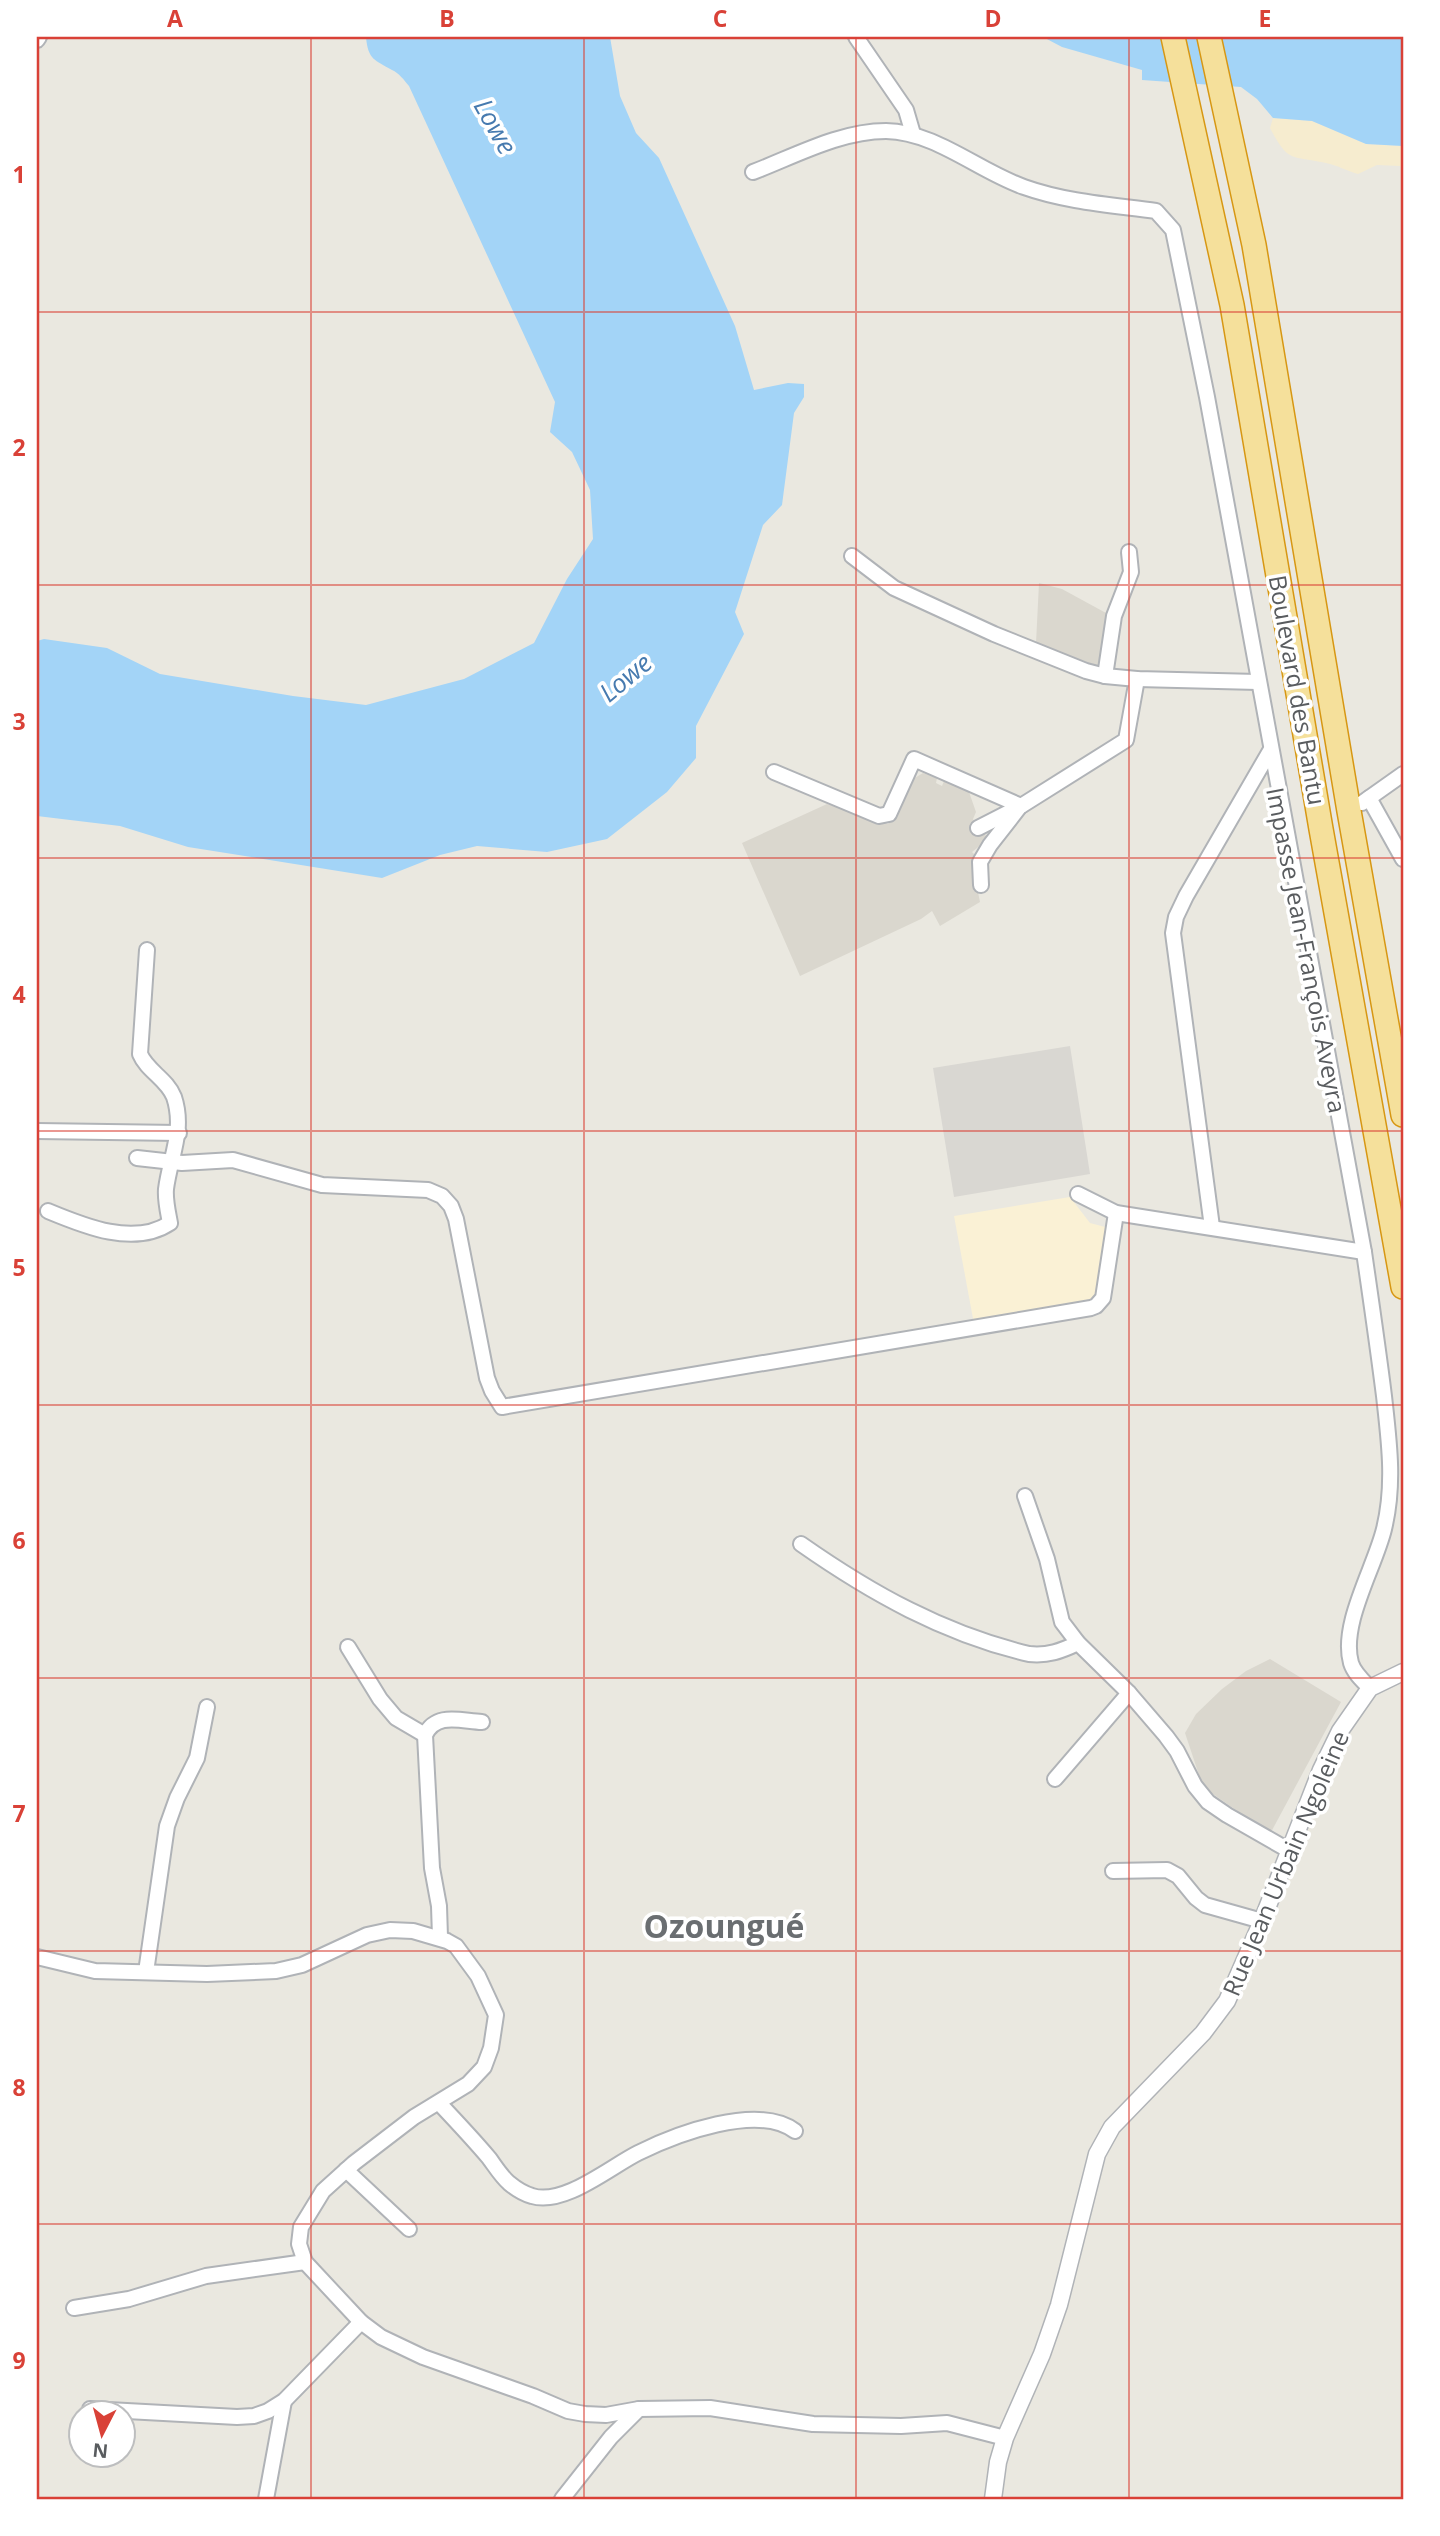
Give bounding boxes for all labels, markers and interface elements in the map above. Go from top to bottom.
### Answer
text: A [167,2,183,34]
text: B [439,2,455,34]
text: C [713,2,727,34]
text: D [984,2,1002,34]
text: E [1259,2,1271,34]
water label: Lowe [466,92,526,160]
text: 1 [12,158,26,190]
text: 2 [12,431,26,463]
street label: Boulevard des Bantu [1262,572,1334,808]
water label: Lowe [591,644,659,710]
text: 3 [12,705,26,737]
street label: Impasse Jean-François Aveyra [1259,784,1355,1116]
text: 4 [12,978,26,1010]
text: 5 [12,1251,26,1283]
text: 6 [12,1524,26,1556]
street label: Rue Jean Urbain Ngoleine [1214,1725,1356,2001]
text: 7 [12,1797,26,1829]
district label: Ozoungué [644,1904,804,1947]
text: 8 [12,2071,26,2103]
text: 9 [12,2344,26,2376]
north arrow [66,2400,136,2470]
text: N [91,2437,109,2465]

